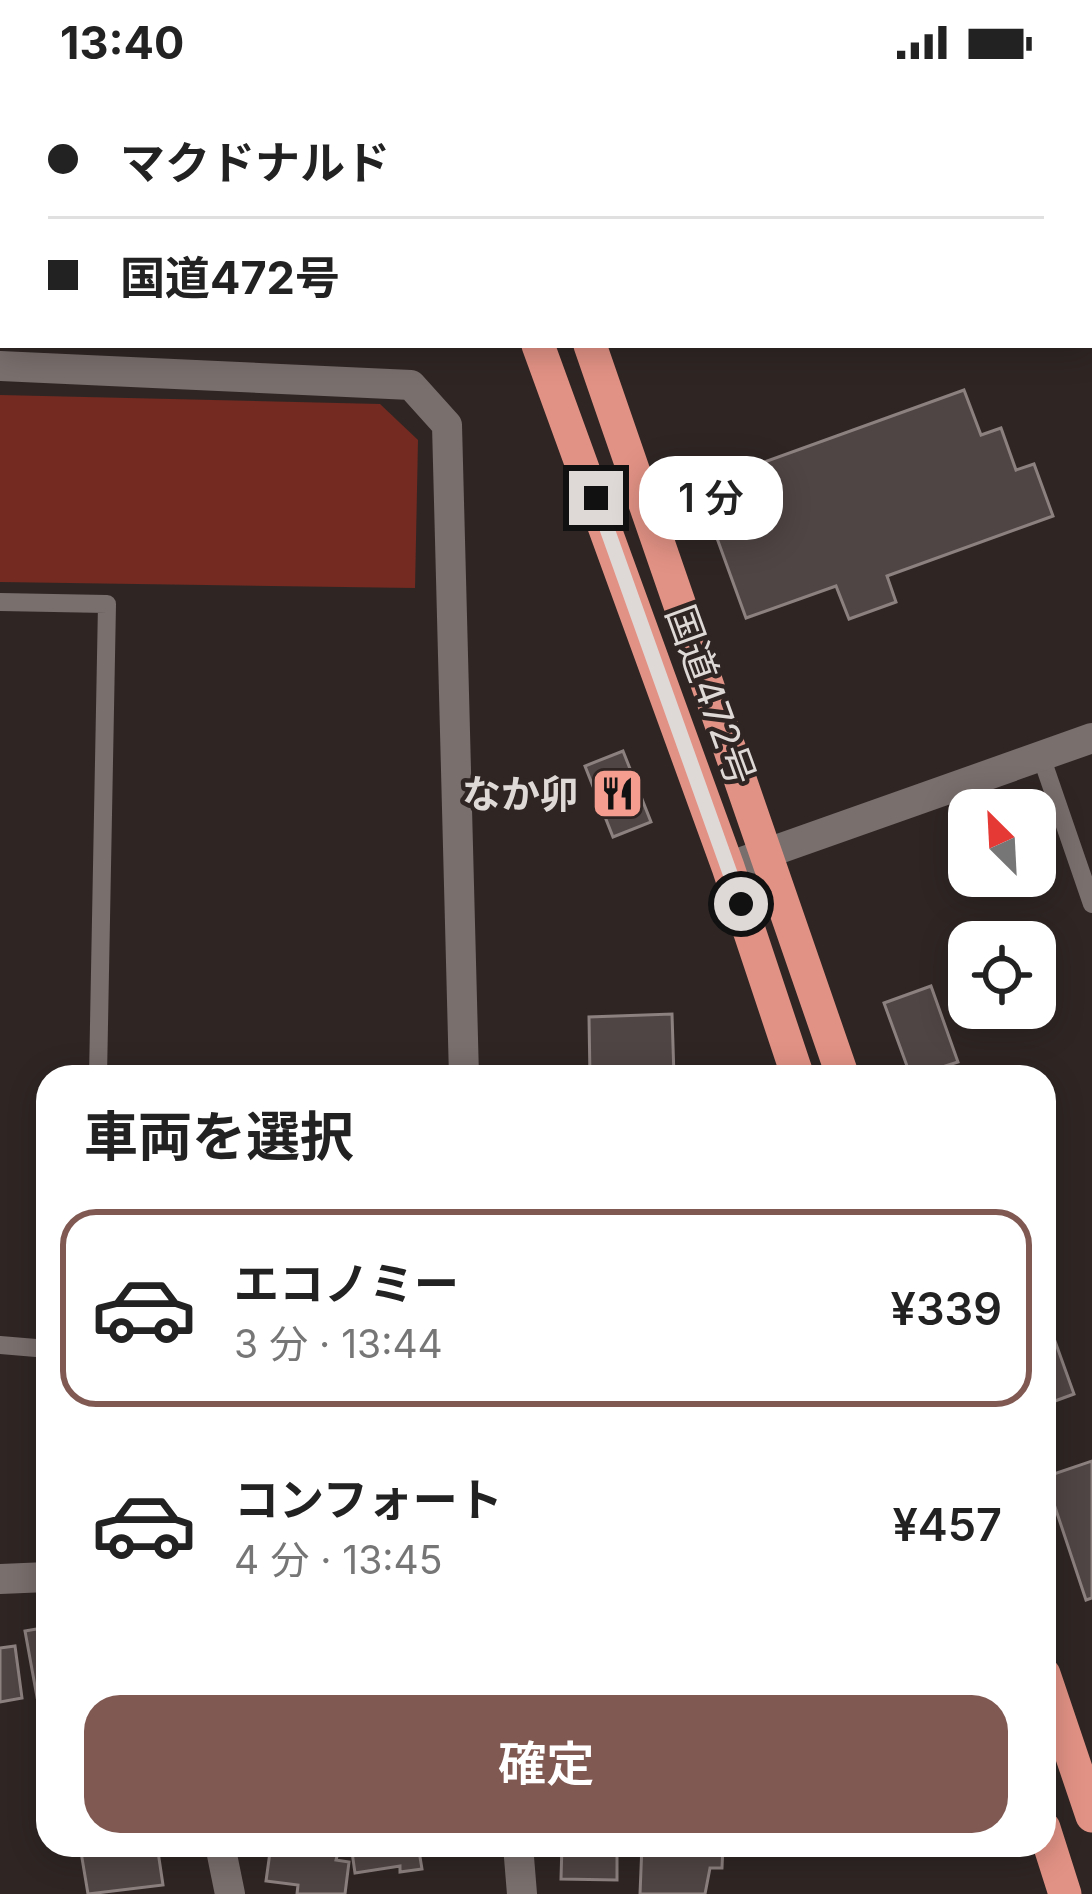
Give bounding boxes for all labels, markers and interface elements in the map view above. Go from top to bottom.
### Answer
text: 13:40 [60,15,184,70]
text: マクドナルド [120,135,390,190]
text: 国道472号 [120,250,340,305]
callout: 1 分 [638,456,782,540]
route end [569,471,623,525]
text: 1 分 [678,474,744,521]
street label: 国道472号 [657,598,766,791]
restaurant icon: なか卯 [590,766,646,822]
place label: なか卯 [462,770,579,817]
north arrow [948,789,1056,897]
map controls [948,789,1056,1029]
route start [714,877,768,931]
button: locate [948,921,1056,1029]
text: 車両を選択 [84,1104,354,1169]
icon: car [90,1254,198,1362]
text: エコノミー [234,1256,459,1311]
text: ¥339 [891,1281,1002,1336]
text: 3 分 · 13:44 [234,1320,443,1367]
icon: car [90,1470,198,1578]
text: コンフォート [234,1472,503,1527]
text: ¥457 [892,1497,1002,1552]
text: 4 分 · 13:45 [234,1536,442,1583]
button: 確定 [84,1695,1008,1833]

